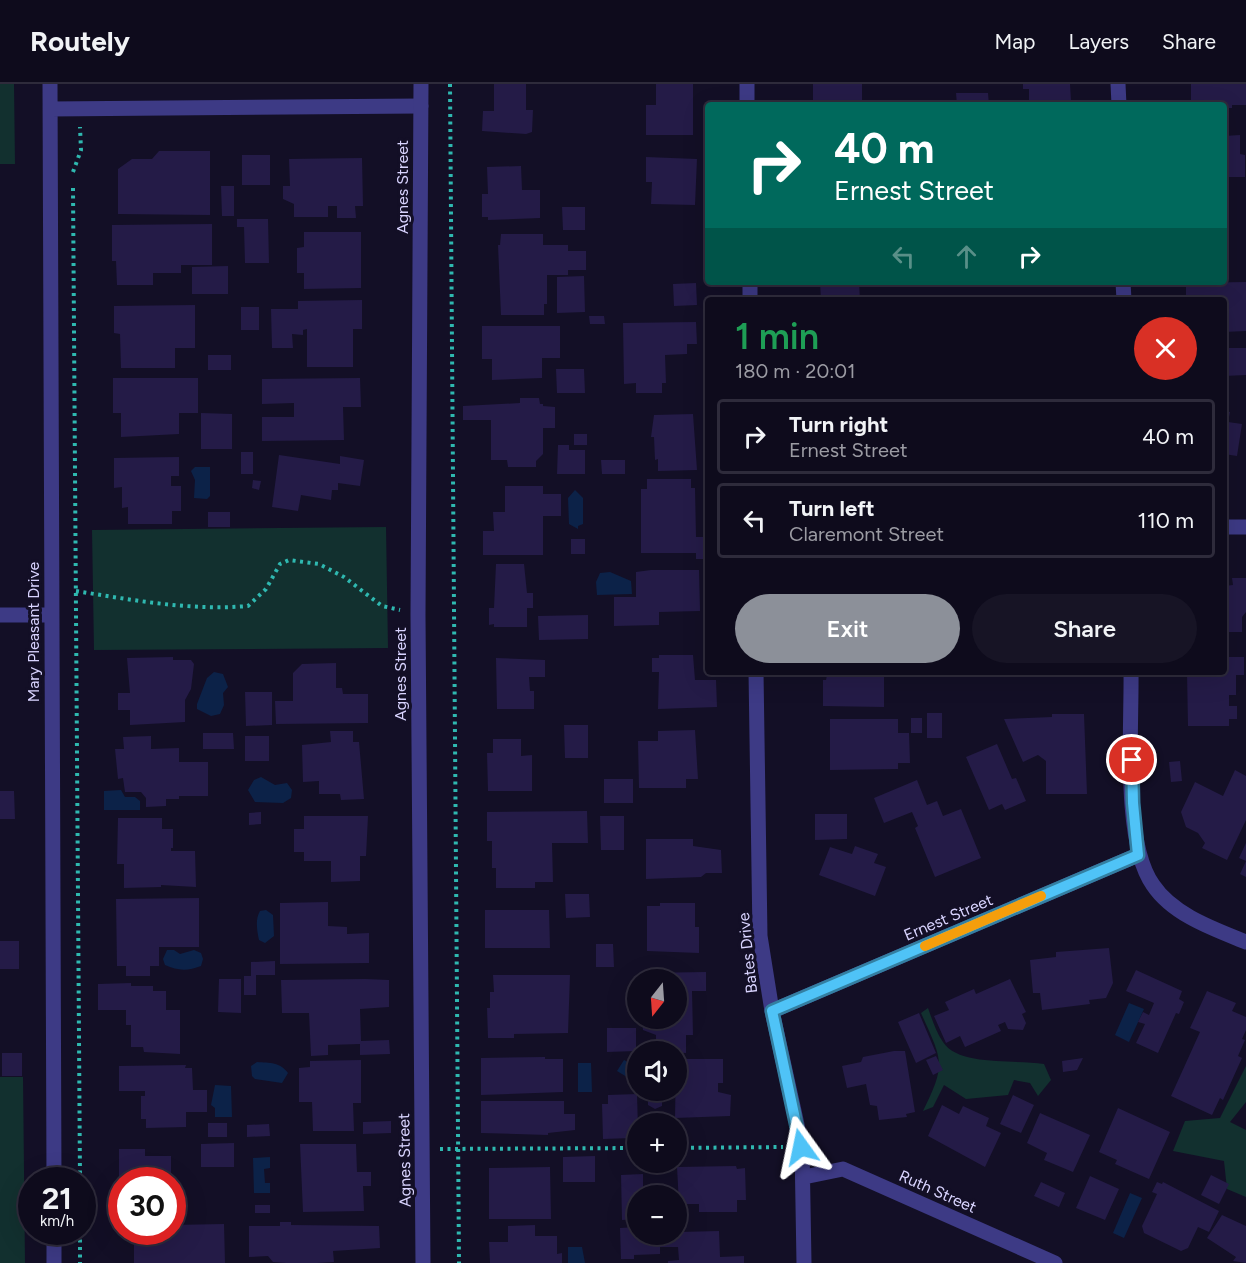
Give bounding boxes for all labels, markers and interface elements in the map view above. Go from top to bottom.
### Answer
text: Routely [30,24,130,58]
text: Map [995,29,1035,54]
text: Layers [1068,29,1129,54]
text: Share [1162,29,1216,54]
text: 40 m [834,123,934,174]
icon: right [735,126,813,204]
street label: Agnes Street [393,140,412,234]
text: Ernest Street [834,174,994,207]
icon: left [887,240,920,273]
icon: ahead [950,240,983,273]
icon: right [1013,240,1046,273]
text: 1 min [735,315,819,358]
button: close [1134,317,1197,380]
text: 180 m · 20:01 [735,359,855,383]
text: Turn right [789,411,888,438]
icon: right [738,420,771,453]
text: 40 m [1142,423,1194,450]
text: Ernest Street [789,438,908,462]
text: Turn left [789,495,875,522]
icon: left [738,504,771,537]
text: 110 m [1138,507,1194,534]
text: Claremont Street [789,522,944,546]
street label: Mary Pleasant Drive [24,561,43,702]
button: Exit [735,594,960,663]
button: Share [972,594,1197,663]
street label: Agnes Street [391,627,410,721]
pin [1106,734,1157,785]
icon: arrive [1115,743,1148,776]
street label: Ernest Street [901,890,996,945]
street label: Bates Drive [734,911,761,994]
north arrow [627,969,687,1029]
map controls [627,969,687,1245]
button: sound [627,1041,687,1101]
street label: Agnes Street [394,1113,415,1207]
button: + [627,1113,687,1173]
position arrow [769,1115,833,1179]
street label: Ruth Street [896,1166,979,1217]
speed limit sign: 30 [108,1167,186,1245]
text: 21 [42,1180,72,1217]
button: − [627,1185,687,1245]
text: km/h [40,1212,74,1230]

